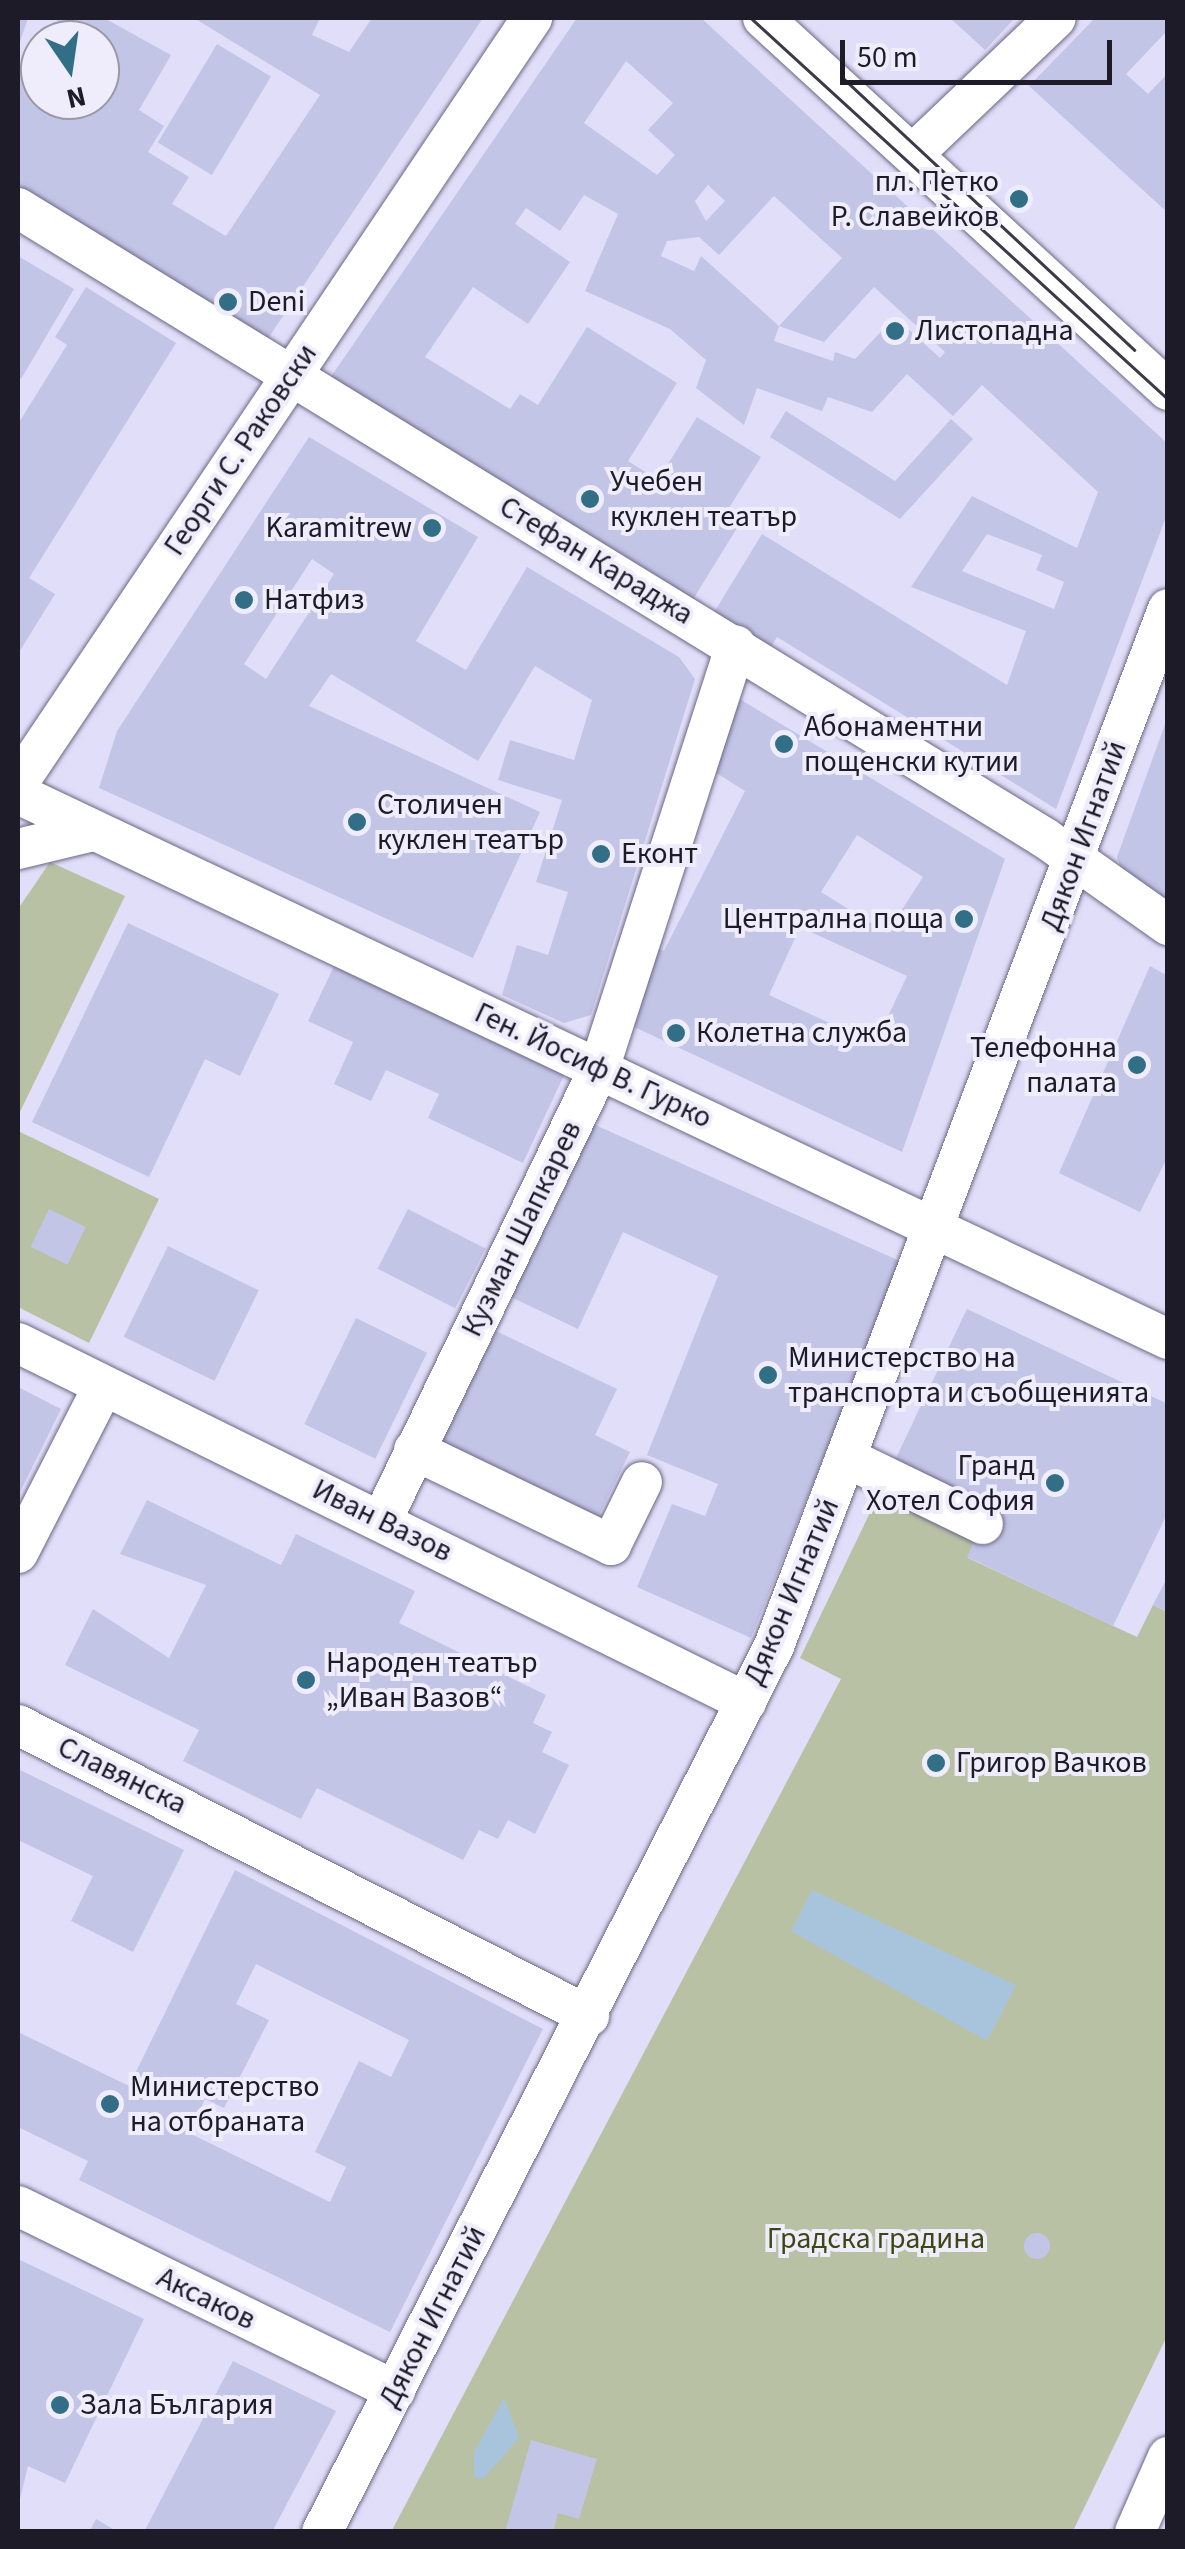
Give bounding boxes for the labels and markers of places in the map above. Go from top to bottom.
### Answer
place label: пл. Петко Р. Славейков [831,164,999,234]
marker: пл. Петко Р. Славейков [1008,188,1030,210]
place label: Deni [248,284,305,320]
marker: Deni [217,291,239,313]
place label: Листопадна [915,313,1074,349]
marker: Листопадна [884,320,906,342]
place label: Учебен куклен театър [610,464,797,534]
marker: Учебен куклен театър [579,488,601,510]
place label: Karamitrew [266,510,412,546]
marker: Karamitrew [421,517,443,539]
place label: Натфиз [264,582,364,618]
marker: Натфиз [233,589,255,611]
place label: Абонаментни пощенски кутии [804,709,1019,780]
marker: Абонаментни пощенски кутии [773,733,795,755]
place label: Столичен куклен театър [377,787,564,858]
marker: Столичен куклен театър [346,811,368,833]
place label: Еконт [621,836,698,872]
marker: Еконт [590,843,612,865]
place label: Централна поща [723,901,944,937]
marker: Централна поща [953,908,975,930]
place label: Колетна служба [696,1015,907,1051]
marker: Колетна служба [665,1022,687,1044]
place label: Телефонна палата [970,1030,1117,1100]
marker: Телефонна палата [1126,1054,1148,1076]
place label: Министерство на транспорта и съобщенията [788,1340,1149,1410]
marker: Министерство на транспорта и съобщенията [757,1364,779,1386]
place label: Гранд Хотел София [866,1448,1035,1518]
marker: Гранд Хотел София [1044,1472,1066,1494]
place label: Народен театър „Иван Вазов“ [326,1645,538,1716]
marker: Народен театър „Иван Вазов“ [295,1669,317,1691]
place label: Григор Вачков [956,1745,1147,1781]
marker: Григор Вачков [925,1752,947,1774]
place label: Министерство на отбраната [130,2069,320,2140]
marker: Министерство на отбраната [99,2093,121,2115]
place label: Зала България [80,2387,274,2423]
marker: Зала България [49,2394,71,2416]

